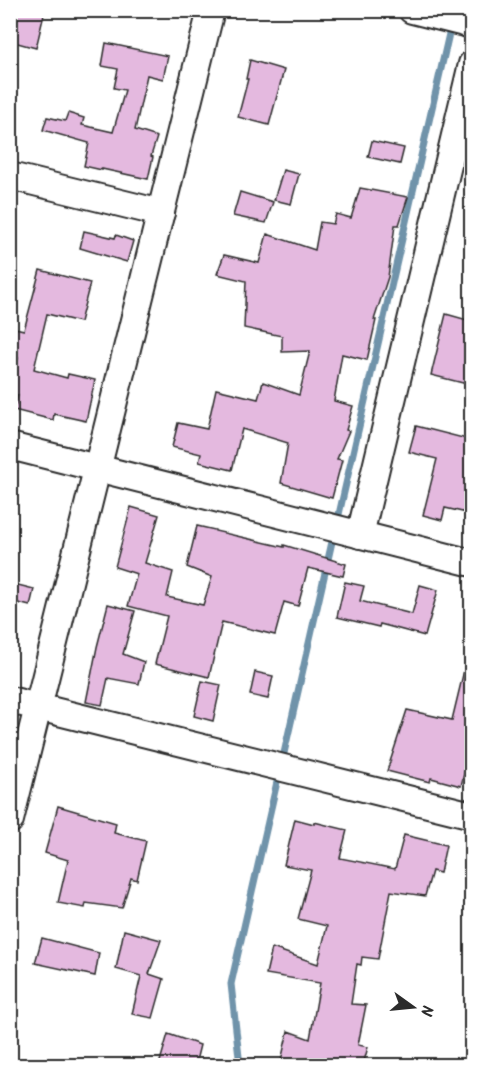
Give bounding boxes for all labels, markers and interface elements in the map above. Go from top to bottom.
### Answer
north arrow [383,977,443,1037]
text: N [413,1002,439,1019]

